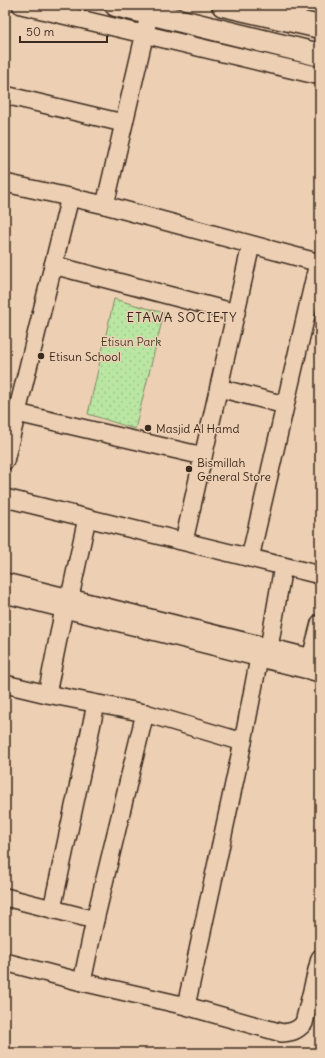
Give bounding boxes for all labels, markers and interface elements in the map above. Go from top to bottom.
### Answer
scale bar [20,18,107,44]
text: 50 m [26,24,55,39]
district label: ETAWA SOCIETY [127,309,238,326]
park label: Etisun Park [101,334,161,349]
place label: Etisun School [49,349,121,364]
marker: Etisun School [36,351,46,361]
place label: Masjid Al Hamd [156,421,240,436]
marker: Masjid Al Hamd [143,423,153,433]
place label: Bismillah General Store [197,455,271,484]
marker: Bismillah General Store [184,464,194,474]

